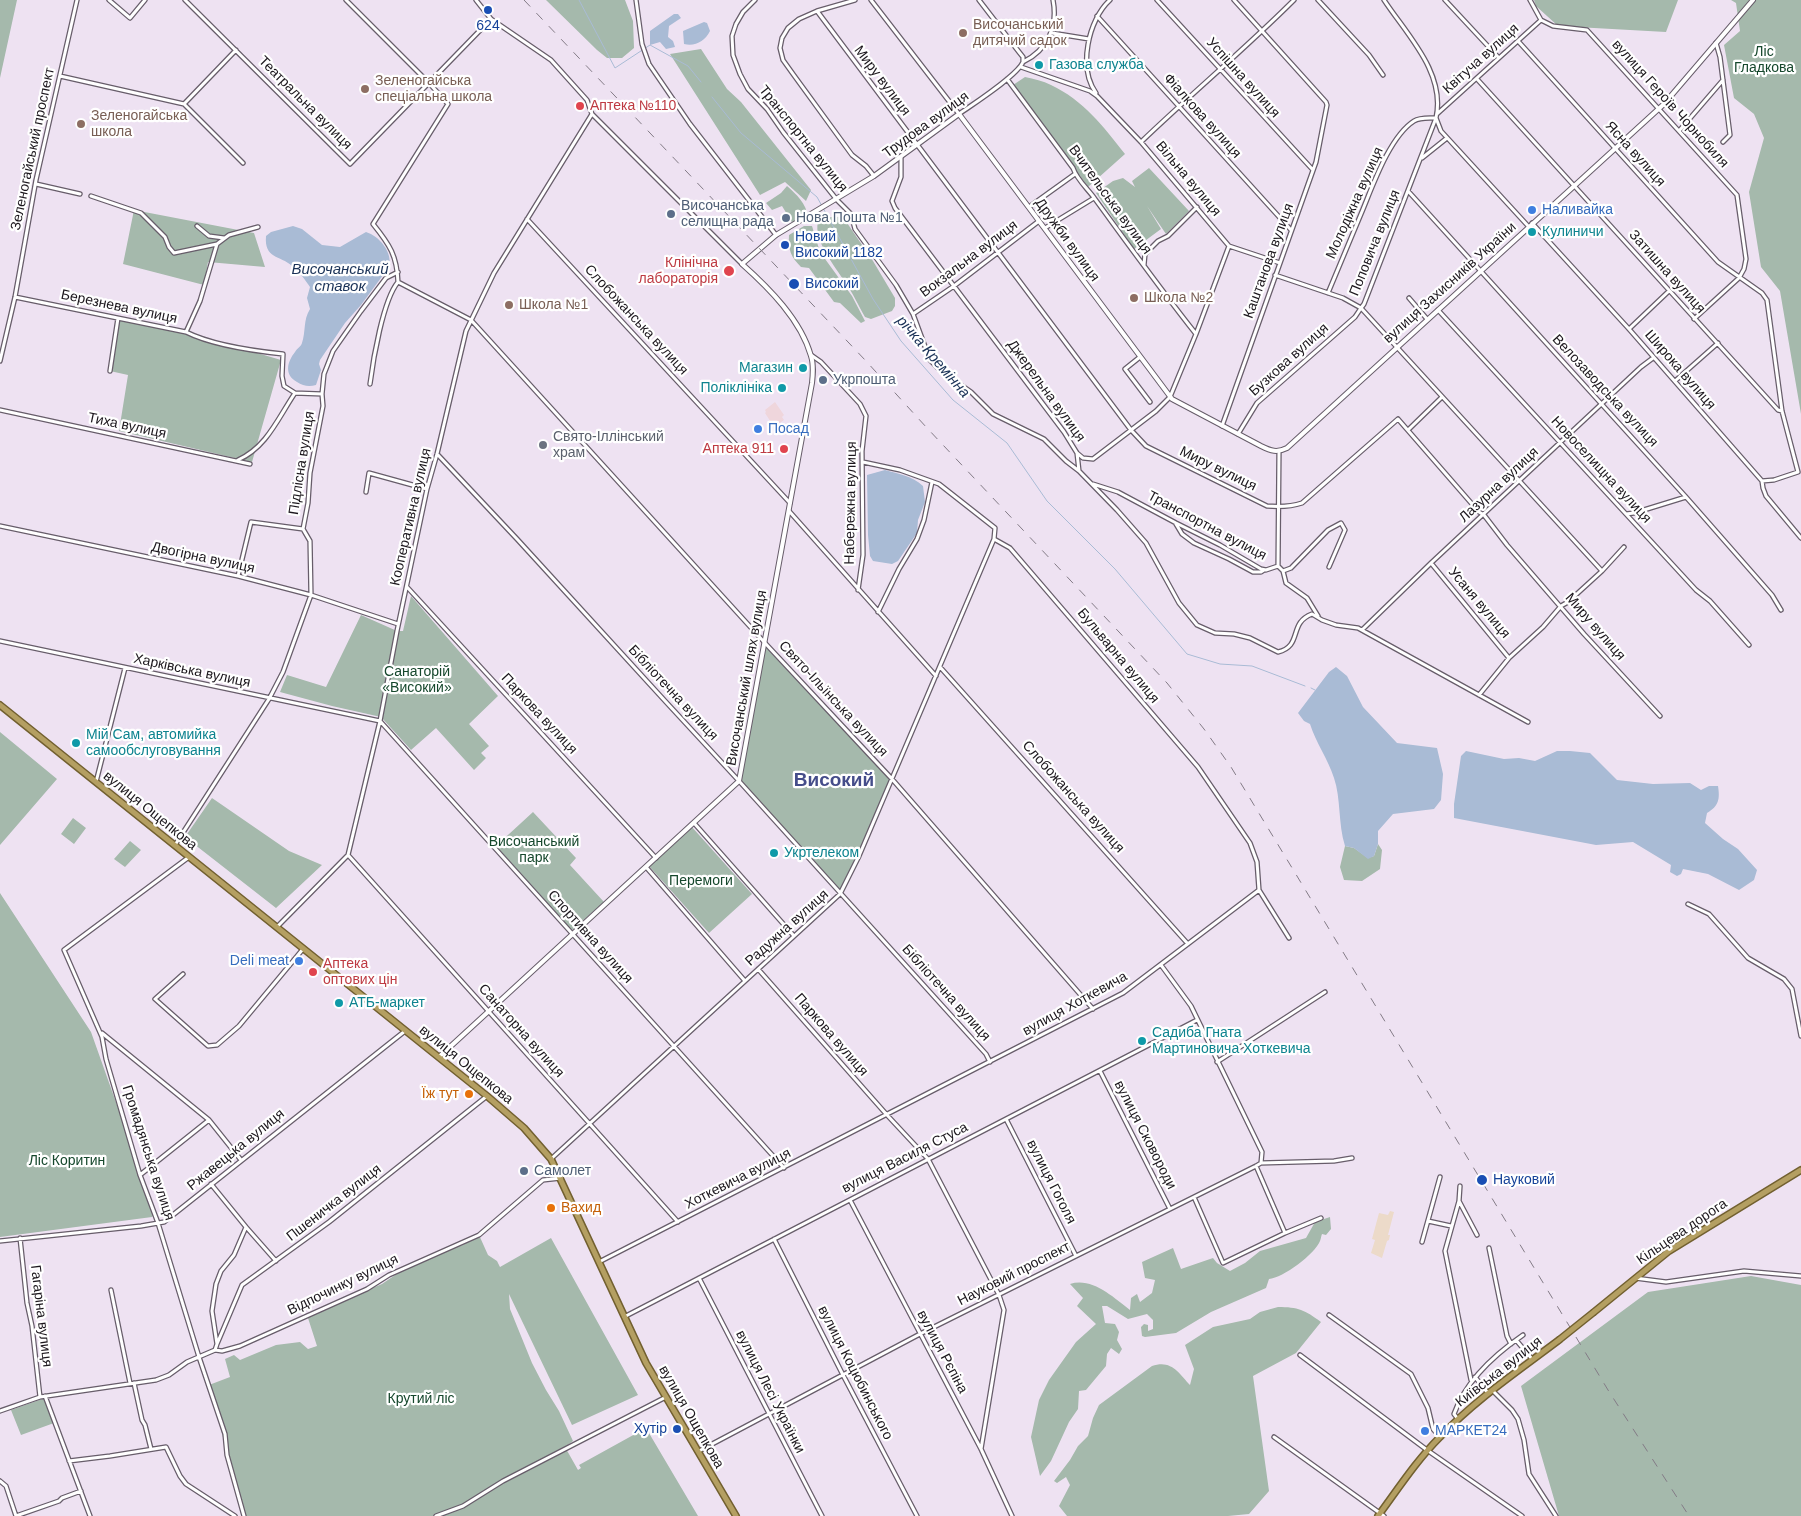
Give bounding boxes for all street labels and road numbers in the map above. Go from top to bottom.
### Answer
street label: Квітуча вулиця [1439,20,1523,98]
street label: Успішна вулиця [1203,35,1283,121]
street label: вулиця Героїв Чорнобиля [1608,37,1732,171]
street label: Миру вулиця [850,43,914,119]
street label: Театральна вулиця [255,53,355,153]
street label: Зеленогайський проспект [8,66,58,232]
street label: Фіалкова вулиця [1160,70,1244,162]
street label: Транспортна вулиця [755,82,851,196]
street label: Трудова вулиця [880,88,972,162]
street label: Ясна вулиця [1601,118,1669,190]
street label: Вільна вулиця [1152,138,1224,220]
street label: Вчительська вулиця [1065,142,1155,258]
street label: Молодіжна вулиця [1323,145,1387,261]
street label: Поповича вулиця [1346,188,1404,298]
street label: Дружби вулиця [1031,195,1103,285]
street label: Каштанова вулиця [1240,201,1298,321]
street label: Вокзальна вулиця [917,217,1021,301]
street label: вулиця Захисників України [1380,219,1520,347]
street label: Затишна вулиця [1625,227,1709,317]
street label: Слобожанська вулиця [581,261,691,379]
street label: Березнева вулиця [59,286,179,328]
street label: Бузкова вулиця [1246,320,1332,400]
street label: Широка вулиця [1641,327,1719,413]
street label: Велозаводська вулиця [1549,331,1661,451]
street label: Джерельна вулиця [1003,337,1089,445]
street label: Тиха вулиця [86,409,168,443]
street label: Підлісна вулиця [286,410,318,516]
street label: Новоселищна вулиця [1547,413,1655,527]
street label: Набережна вулиця [842,441,860,565]
street label: Миру вулиця [1177,443,1259,495]
street label: Лазурна вулиця [1456,444,1542,526]
street label: Кооперативна вулиця [387,446,435,588]
street label: Транспортна вулиця [1145,488,1269,564]
street label: Двогірна вулиця [150,539,256,577]
street label: Усаня вулиця [1444,564,1514,642]
street label: Височанський шлях вулиця [723,589,771,767]
street label: Миру вулиця [1561,590,1629,664]
street label: Бульварна вулиця [1073,605,1163,707]
street label: Свято-Ільїнська вулиця [775,638,891,760]
street label: Бібліотечна вулиця [625,642,721,744]
street label: Харківська вулиця [132,650,252,692]
street label: Паркова вулиця [497,670,581,758]
street label: Слобожанська вулиця [1018,738,1128,856]
street label: вулиця Ощепкова [100,768,200,854]
street label: Радужна вулиця [742,886,832,970]
street label: Спортивна вулиця [544,887,636,987]
street label: Бібліотечна вулиця [898,941,994,1045]
street label: вулиця Хоткевича [1020,968,1130,1040]
street label: Санаторна вулиця [475,981,567,1081]
street label: Паркова вулиця [791,990,871,1080]
street label: вулиця Ощепкова [416,1022,516,1108]
street label: вулиця Сковороди [1110,1078,1180,1192]
street label: Громадянська вулиця [118,1083,178,1223]
street label: Ржавецька вулиця [184,1106,288,1194]
street label: вулиця Василя Стуса [839,1119,971,1197]
street label: вулиця Гоголя [1023,1137,1079,1227]
street label: Хоткевича вулиця [682,1145,794,1213]
street label: Пшеничка вулиця [283,1161,385,1245]
street label: Кільцева дорога [1634,1196,1730,1268]
street label: Науковий проспект [955,1238,1073,1310]
street label: Відпочинку вулиця [285,1251,401,1319]
street label: Гагаріна вулиця [26,1264,56,1368]
street label: вулиця Коцюбинського [814,1303,896,1443]
street label: вулиця Рєпіна [913,1307,971,1397]
street label: вулиця Лесі Українки [732,1328,808,1456]
street label: Київська вулиця [1452,1333,1546,1411]
street label: вулиця Ощепкова [655,1363,727,1471]

